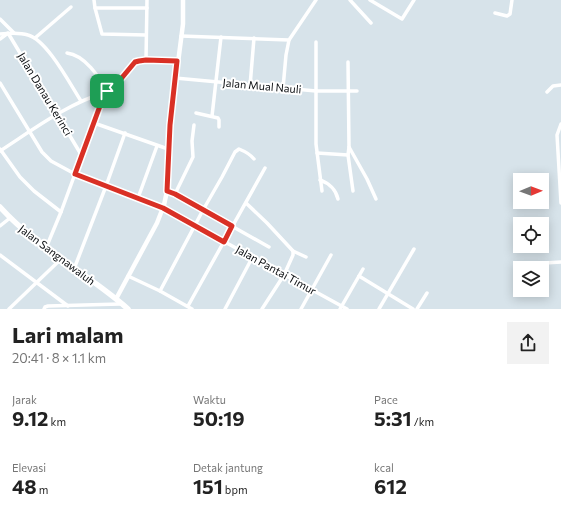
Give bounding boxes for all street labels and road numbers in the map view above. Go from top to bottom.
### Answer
street label: Jalan Danau Kerinci [15,50,75,138]
street label: Jalan Mual Nauli [222,76,302,96]
street label: Jalan Sangnawaluh [16,222,98,288]
street label: Jalan Pantai Timur [233,242,319,298]

